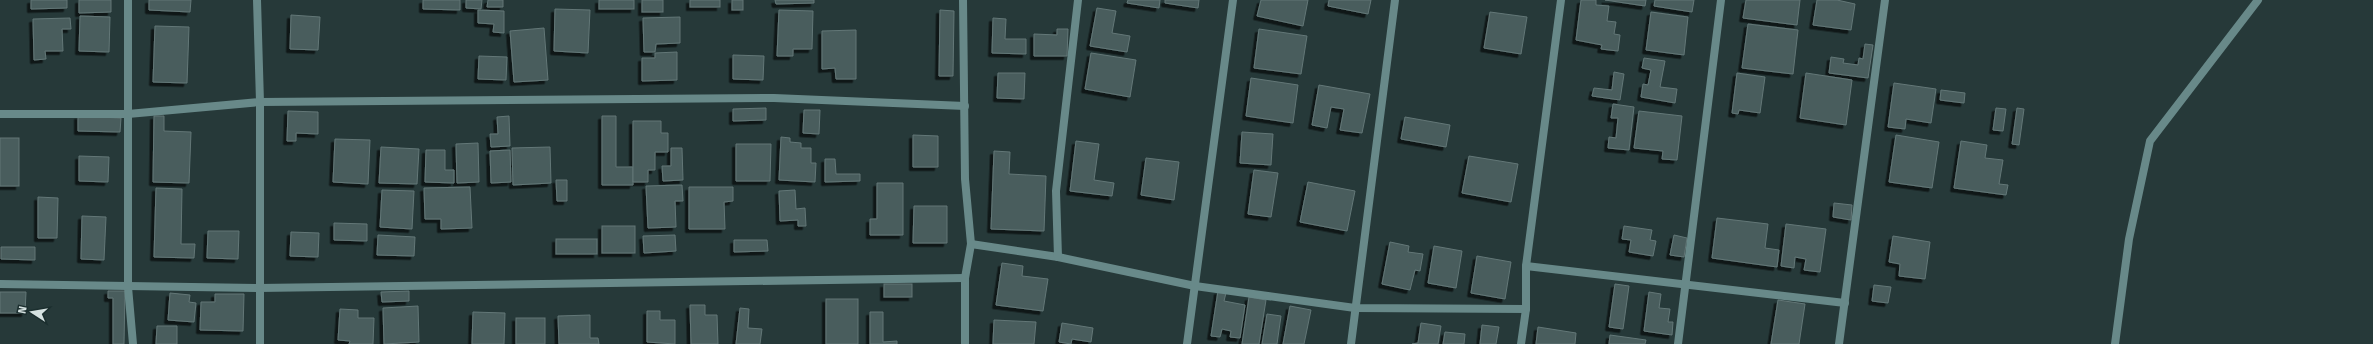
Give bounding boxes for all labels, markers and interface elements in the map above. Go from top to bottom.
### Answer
north arrow [12,292,52,332]
text: N [16,305,30,315]

